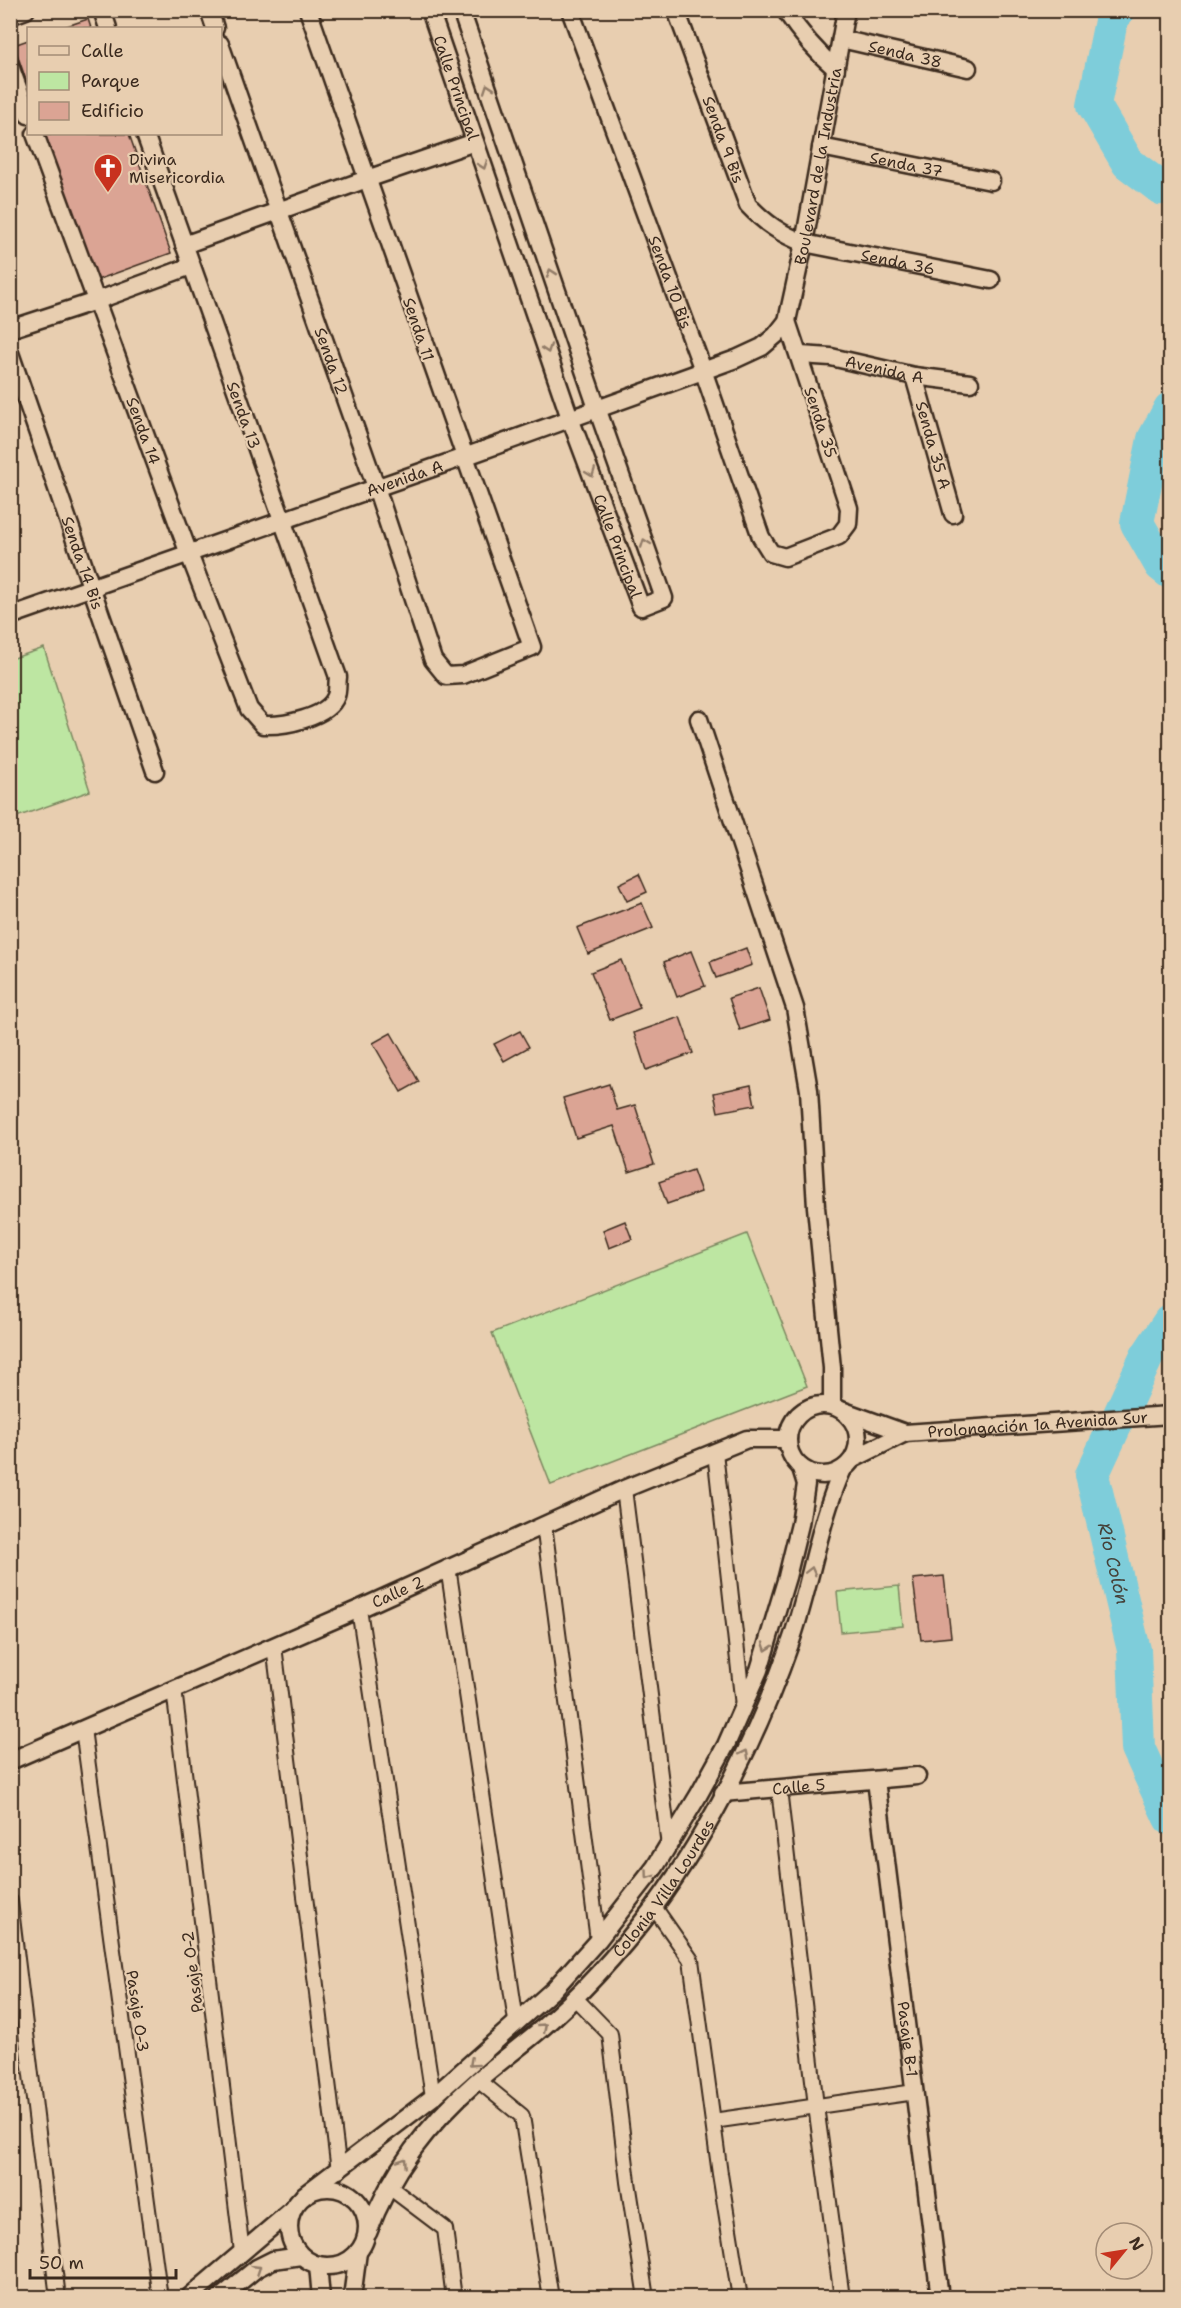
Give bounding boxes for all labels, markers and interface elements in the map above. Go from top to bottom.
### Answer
legend [27,27,222,135]
street label: Calle Principal [428,33,484,143]
street label: Senda 38 [866,36,944,73]
text: Calle [81,39,124,63]
street label: Boulevard de la Industria [790,66,846,267]
text: Parque [81,69,140,93]
one-way arrow [482,83,495,94]
street label: Senda 9 Bis [698,93,749,186]
text: Edificio [81,99,144,123]
street label: Senda 37 [868,147,945,182]
place label: Divina Misericordia [129,149,225,188]
church icon: Divina Misericordia [92,152,124,194]
one-way arrow [476,159,489,170]
street label: Senda 10 Bis [643,233,697,332]
street label: Senda 36 [859,245,937,280]
one-way arrow [545,268,558,279]
street label: Senda 11 [398,295,439,364]
street label: Senda 12 [310,325,353,398]
one-way arrow [539,344,552,354]
street label: Avenida A [843,351,925,388]
street label: Senda 13 [222,379,265,452]
street label: Senda 35 [799,384,842,460]
street label: Senda 14 [121,394,165,467]
street label: Senda 35 A [911,399,956,492]
street label: Avenida A [364,455,446,501]
one-way arrow [584,467,596,478]
street label: Calle Principal [589,491,647,601]
street label: Senda 14 Bis [56,514,108,612]
one-way arrow [639,538,652,549]
street label: Prolongación 1a Avenida Sur [927,1407,1149,1442]
water label: Río Colón [1092,1520,1135,1607]
one-way arrow [804,1566,817,1576]
street label: Calle 2 [369,1571,427,1613]
one-way arrow [761,1641,774,1652]
one-way arrow [737,1749,749,1760]
street label: Calle 5 [771,1774,826,1800]
street label: Colonia Villa Lourdes [608,1816,719,1961]
one-way arrow [645,1869,656,1880]
street label: Pasaje O-2 [177,1930,208,2014]
street label: Pasaje O-3 [121,1969,154,2053]
street label: Pasaje B-1 [892,2000,923,2078]
one-way arrow [536,2023,547,2034]
one-way arrow [469,2056,480,2067]
one-way arrow [396,2158,407,2169]
north arrow [1094,2221,1154,2281]
text: N [1124,2233,1149,2254]
scale bar [30,2242,176,2280]
text: 50 m [39,2251,84,2275]
one-way arrow [251,2264,261,2276]

